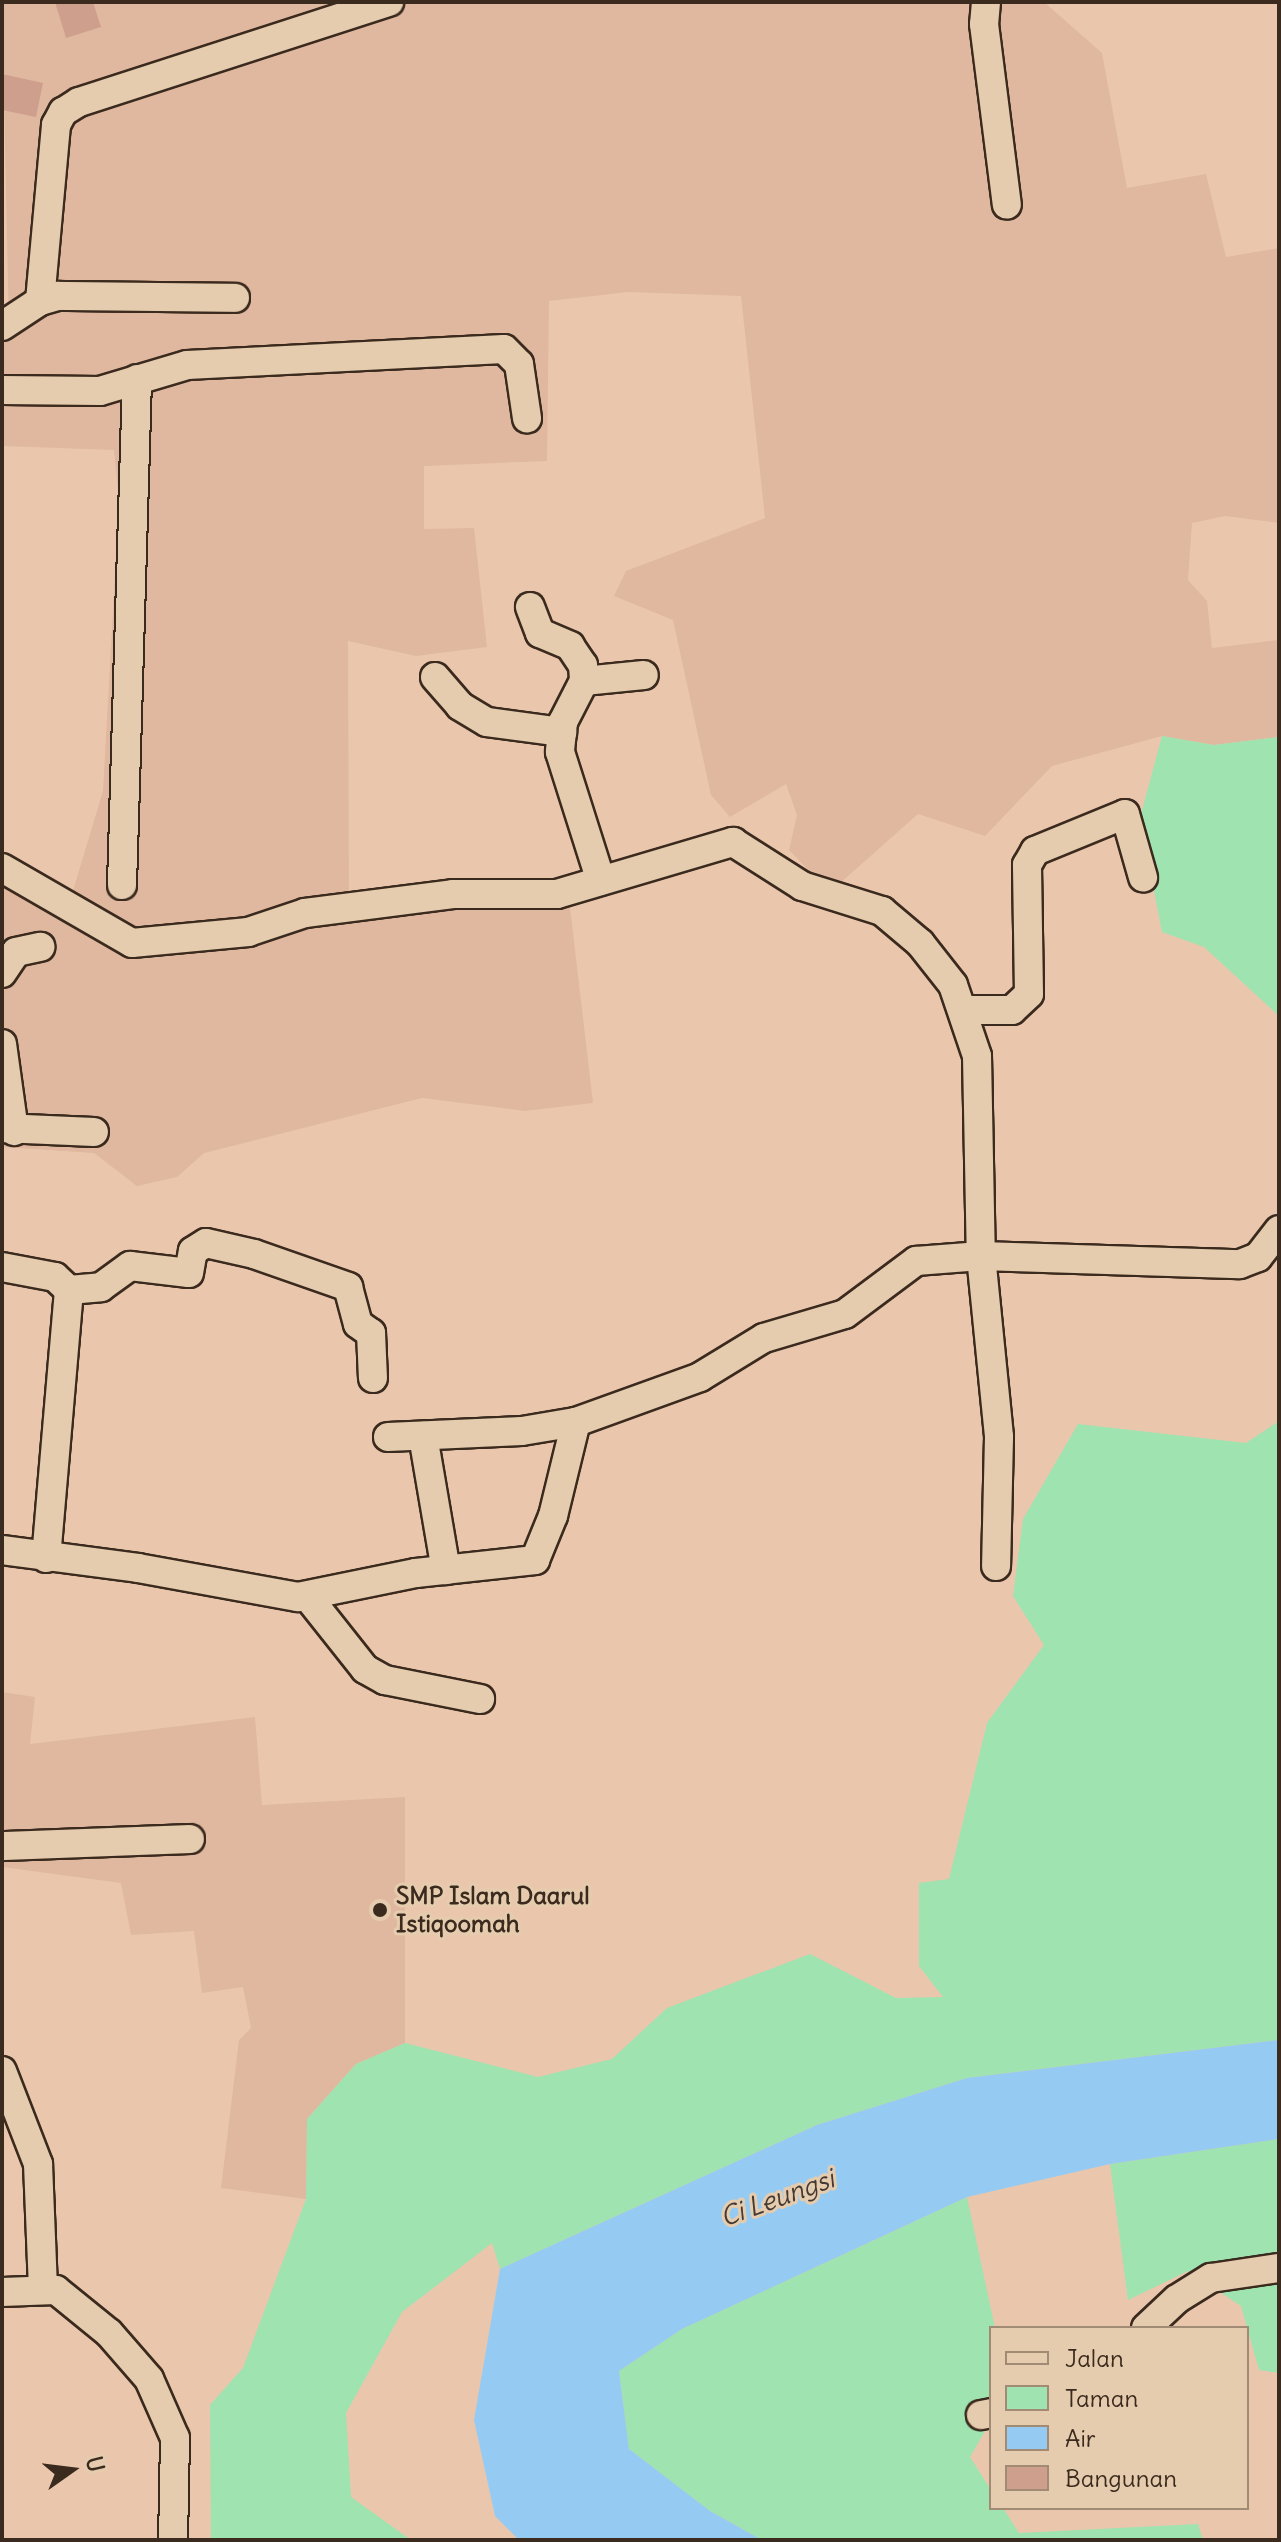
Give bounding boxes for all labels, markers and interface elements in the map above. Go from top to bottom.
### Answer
place label: SMP Islam Daarul Istiqoomah [396,1882,590,1938]
marker: SMP Islam Daarul Istiqoomah [371,1901,389,1919]
water label: Ci Leungsi [716,2163,838,2233]
legend [989,2326,1249,2510]
text: Jalan [1065,2343,1124,2373]
text: Taman [1065,2383,1138,2413]
text: Air [1065,2423,1096,2453]
north arrow [32,2430,112,2510]
text: U [80,2454,111,2475]
text: Bangunan [1065,2463,1177,2493]

